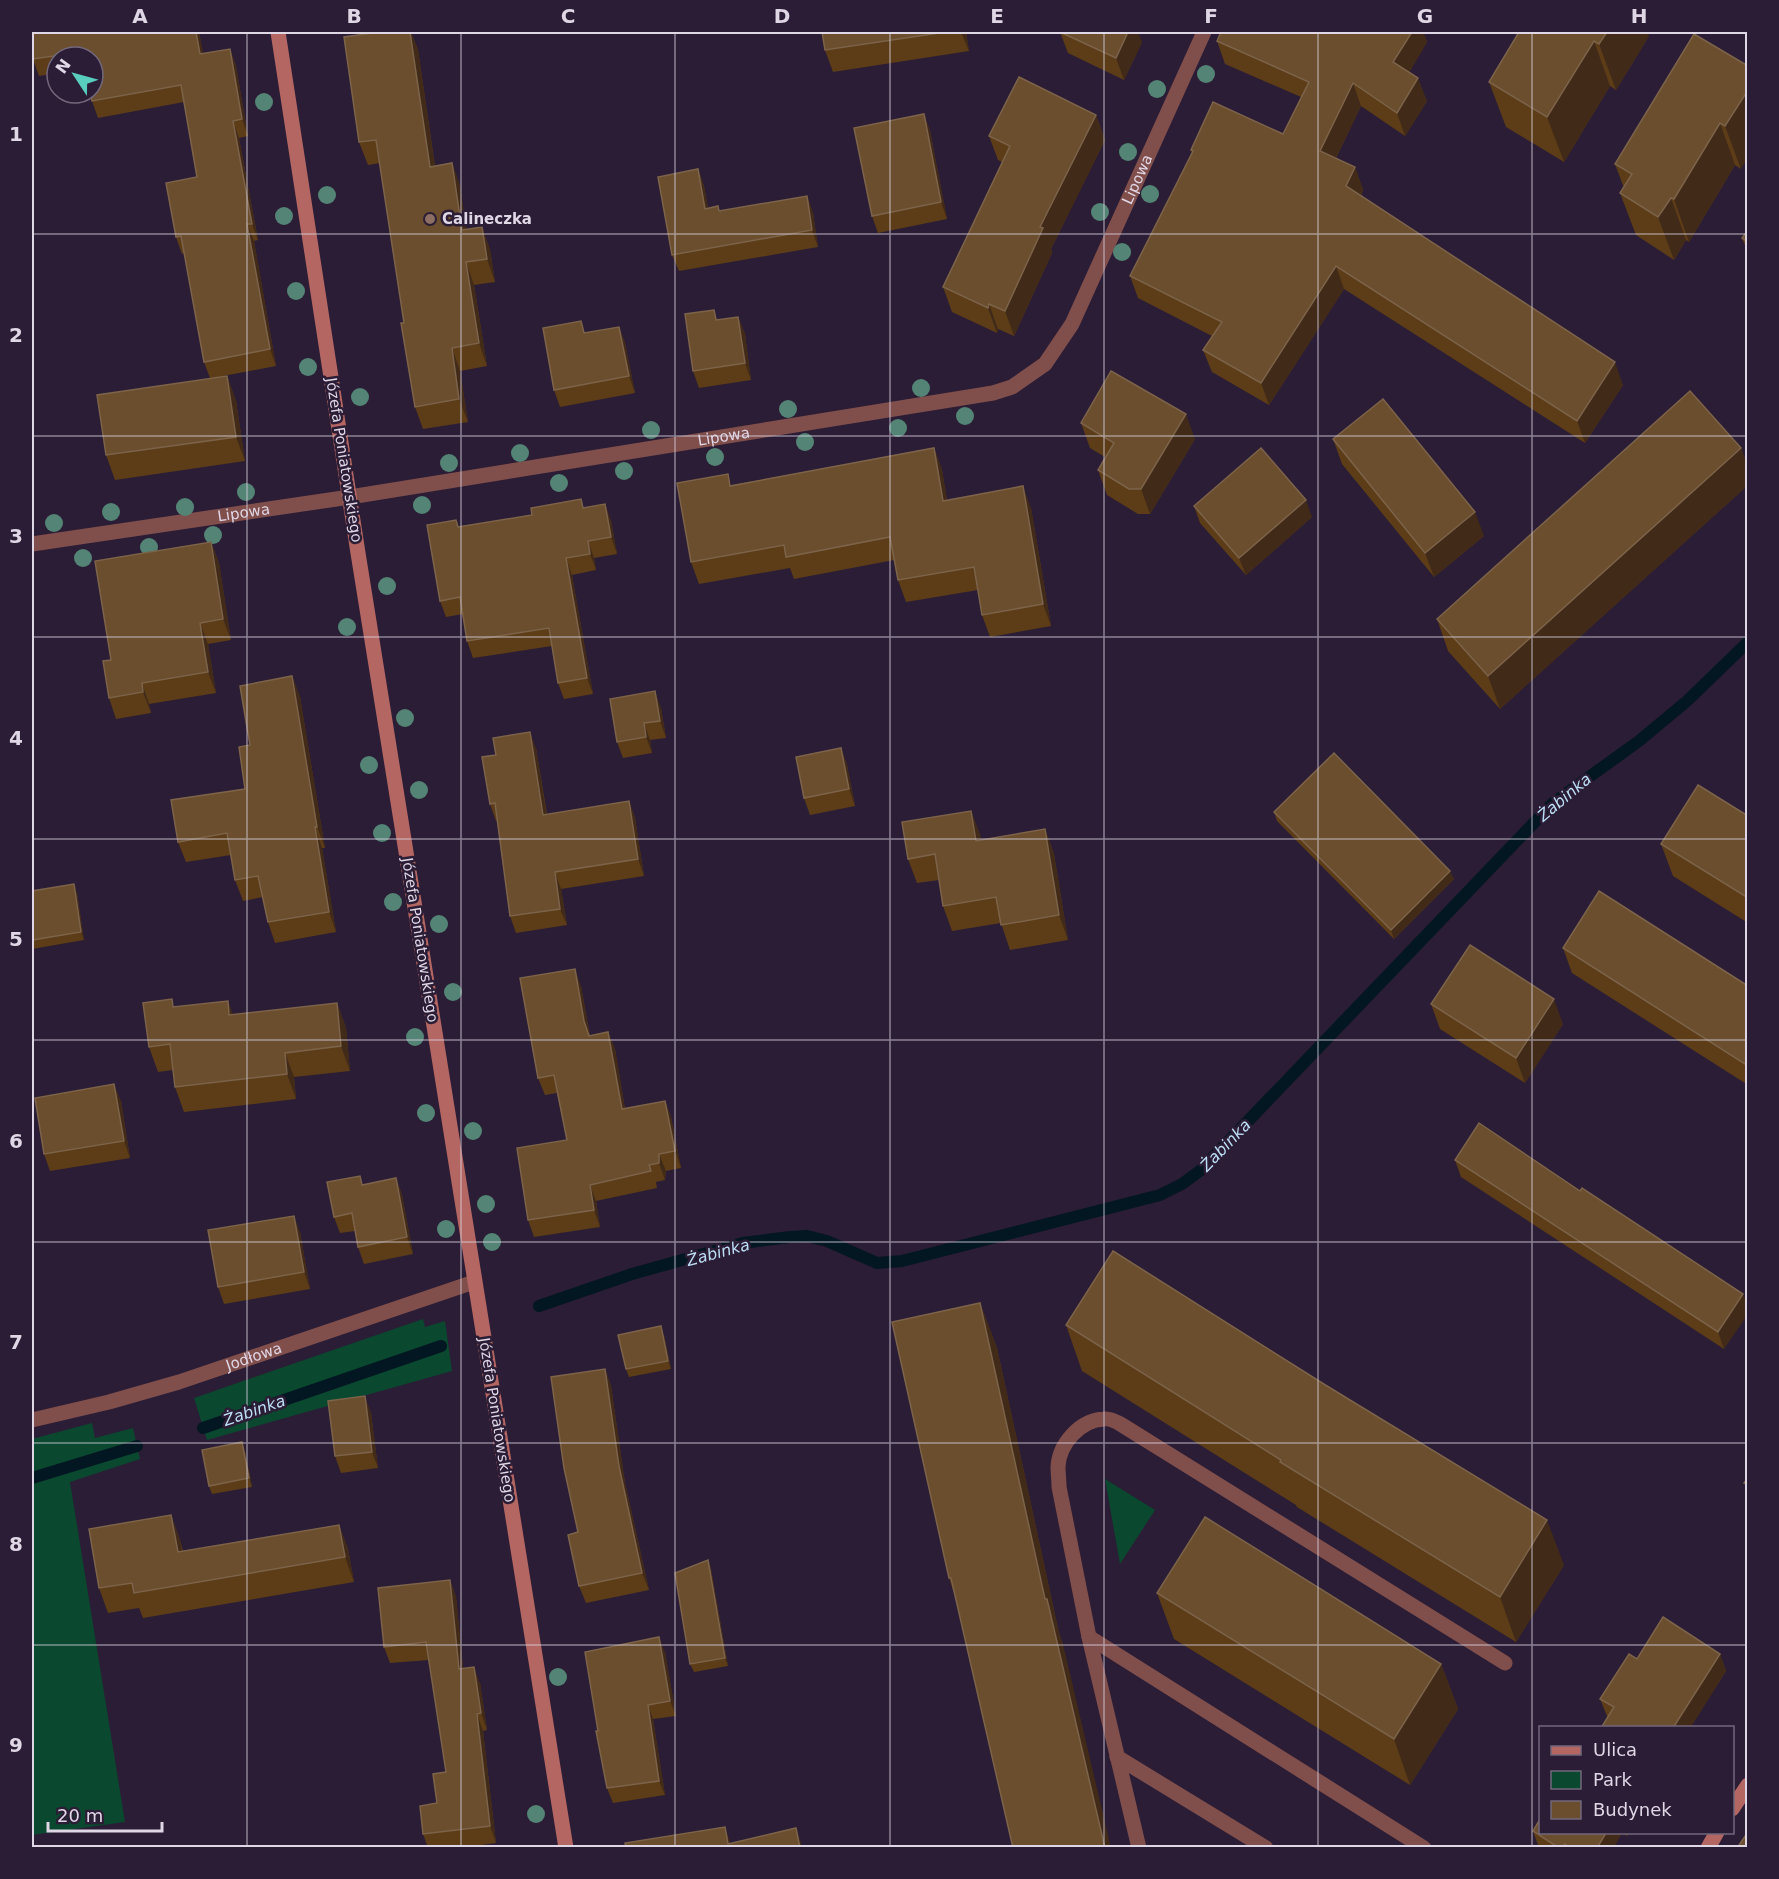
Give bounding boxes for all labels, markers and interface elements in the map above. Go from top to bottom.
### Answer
text: A [132,4,148,28]
text: B [346,4,362,28]
text: C [561,4,575,28]
text: D [774,4,790,28]
text: E [990,4,1004,28]
text: F [1204,4,1218,28]
text: G [1417,4,1433,28]
text: H [1631,4,1647,28]
north arrow [45,45,105,105]
text: N [52,55,75,77]
text: 1 [9,122,23,146]
street label: Lipowa [1118,152,1156,207]
place label: Calineczka [442,210,532,228]
marker: Calineczka [423,212,437,226]
text: 2 [9,323,23,347]
street label: Józefa Poniatowskiego [322,375,366,544]
street label: Lipowa [696,423,751,450]
street label: Lipowa [216,500,271,525]
text: 3 [9,524,23,548]
text: 4 [9,726,23,750]
water label: Żabinka [1533,769,1595,826]
street label: Józefa Poniatowskiego [398,855,442,1024]
text: 5 [9,927,23,951]
water label: Żabinka [1195,1116,1255,1176]
text: 6 [9,1129,23,1153]
water label: Żabinka [684,1235,752,1270]
text: 7 [9,1330,23,1354]
street label: Józefa Poniatowskiego [475,1335,519,1504]
street label: Jodłowa [223,1339,284,1375]
water label: Żabinka [220,1391,288,1430]
text: 8 [9,1532,23,1556]
legend [1539,1726,1734,1834]
text: 9 [9,1733,23,1757]
text: Ulica [1593,1739,1637,1760]
text: Park [1593,1769,1632,1790]
scale bar [48,1795,162,1833]
text: Budynek [1593,1799,1672,1820]
text: 20 m [57,1805,103,1826]

